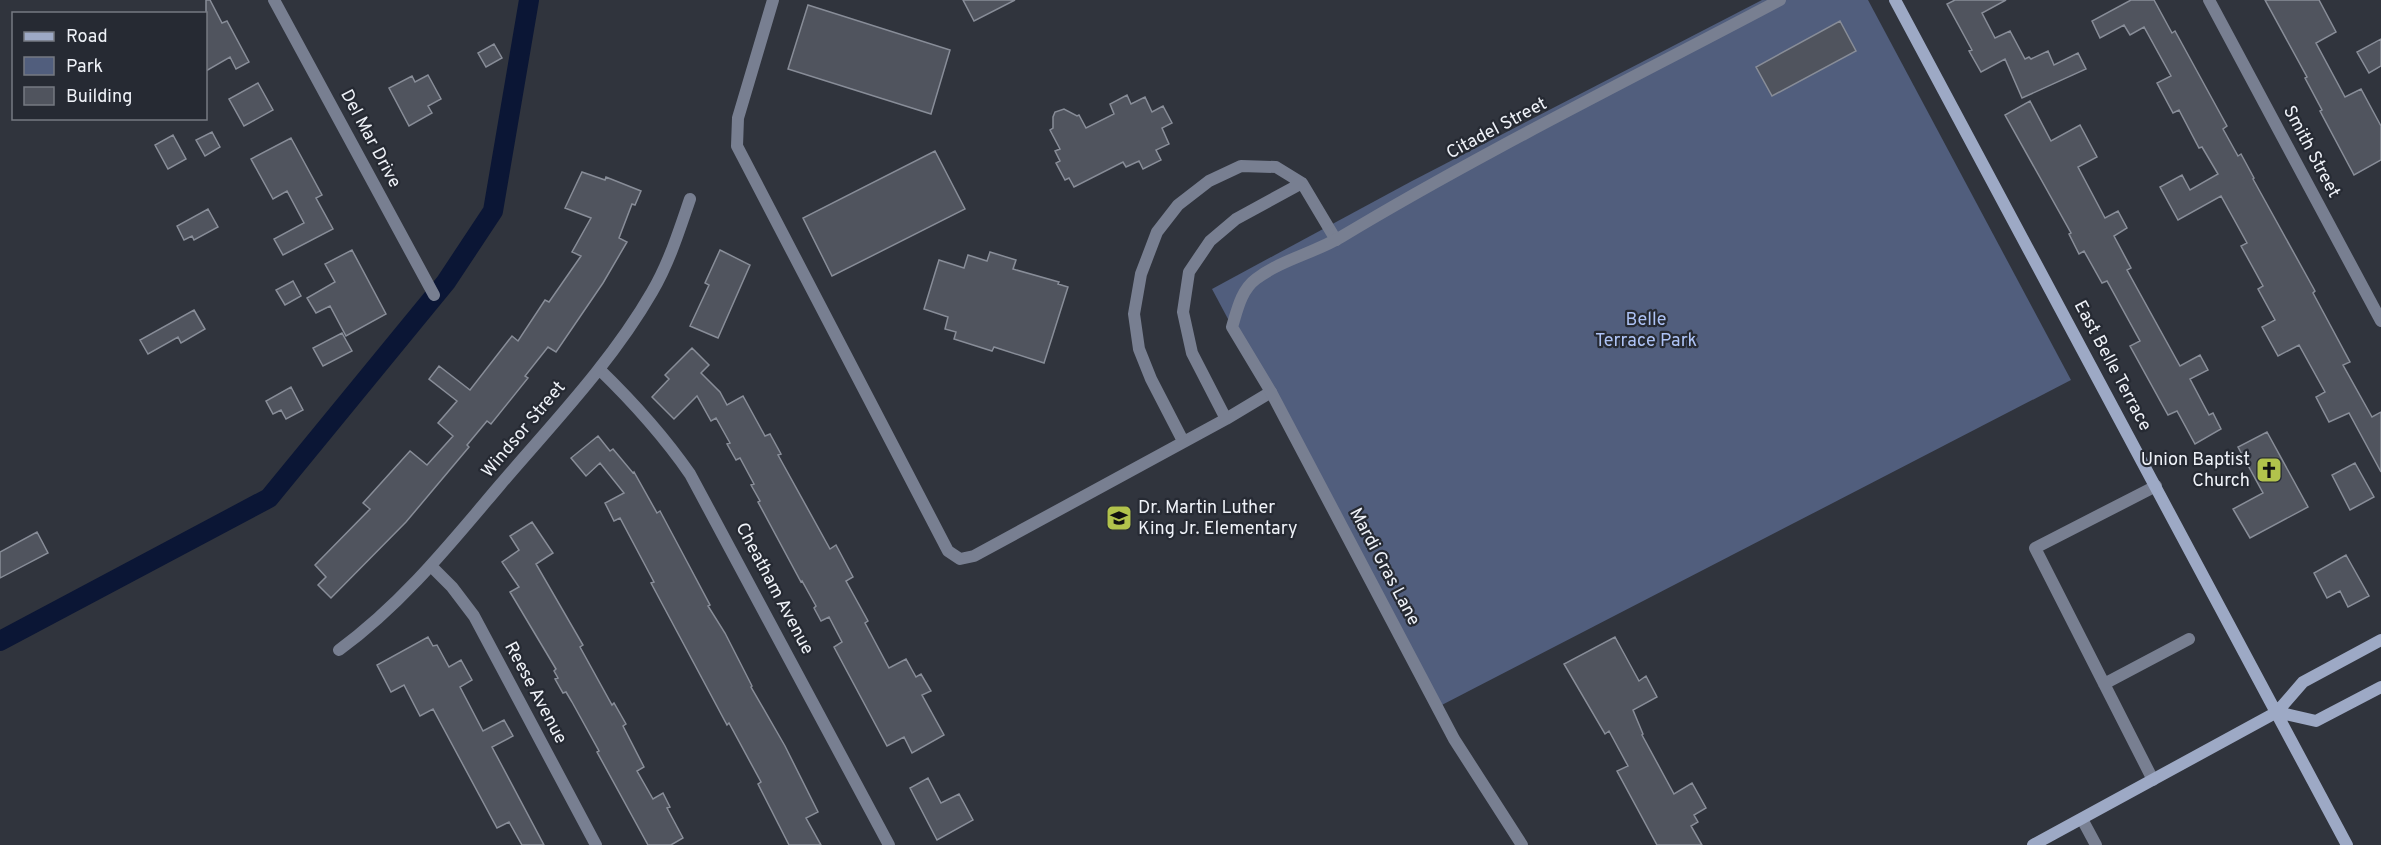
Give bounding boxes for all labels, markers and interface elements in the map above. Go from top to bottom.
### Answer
legend [12,12,207,120]
text: Road [66,26,108,49]
text: Park [66,56,103,79]
text: Building [66,86,132,109]
street label: Del Mar Drive [334,86,406,192]
street label: Citadel Street [1443,93,1551,165]
street label: Smith Street [2277,102,2345,202]
street label: East Belle Terrace [2068,297,2156,435]
park label: Belle Terrace Park [1595,309,1697,353]
street label: Windsor Street [477,377,571,483]
place label: Union Baptist Church [2141,449,2250,493]
church icon: Union Baptist Church [2254,455,2284,485]
place label: Dr. Martin Luther King Jr. Elementary [1138,497,1297,541]
school or university icon: Dr. Martin Luther King Jr. Elementary [1104,503,1134,533]
street label: Mardi Gras Lane [1343,504,1425,630]
street label: Cheatham Avenue [730,519,818,659]
street label: Reese Avenue [498,638,572,748]

